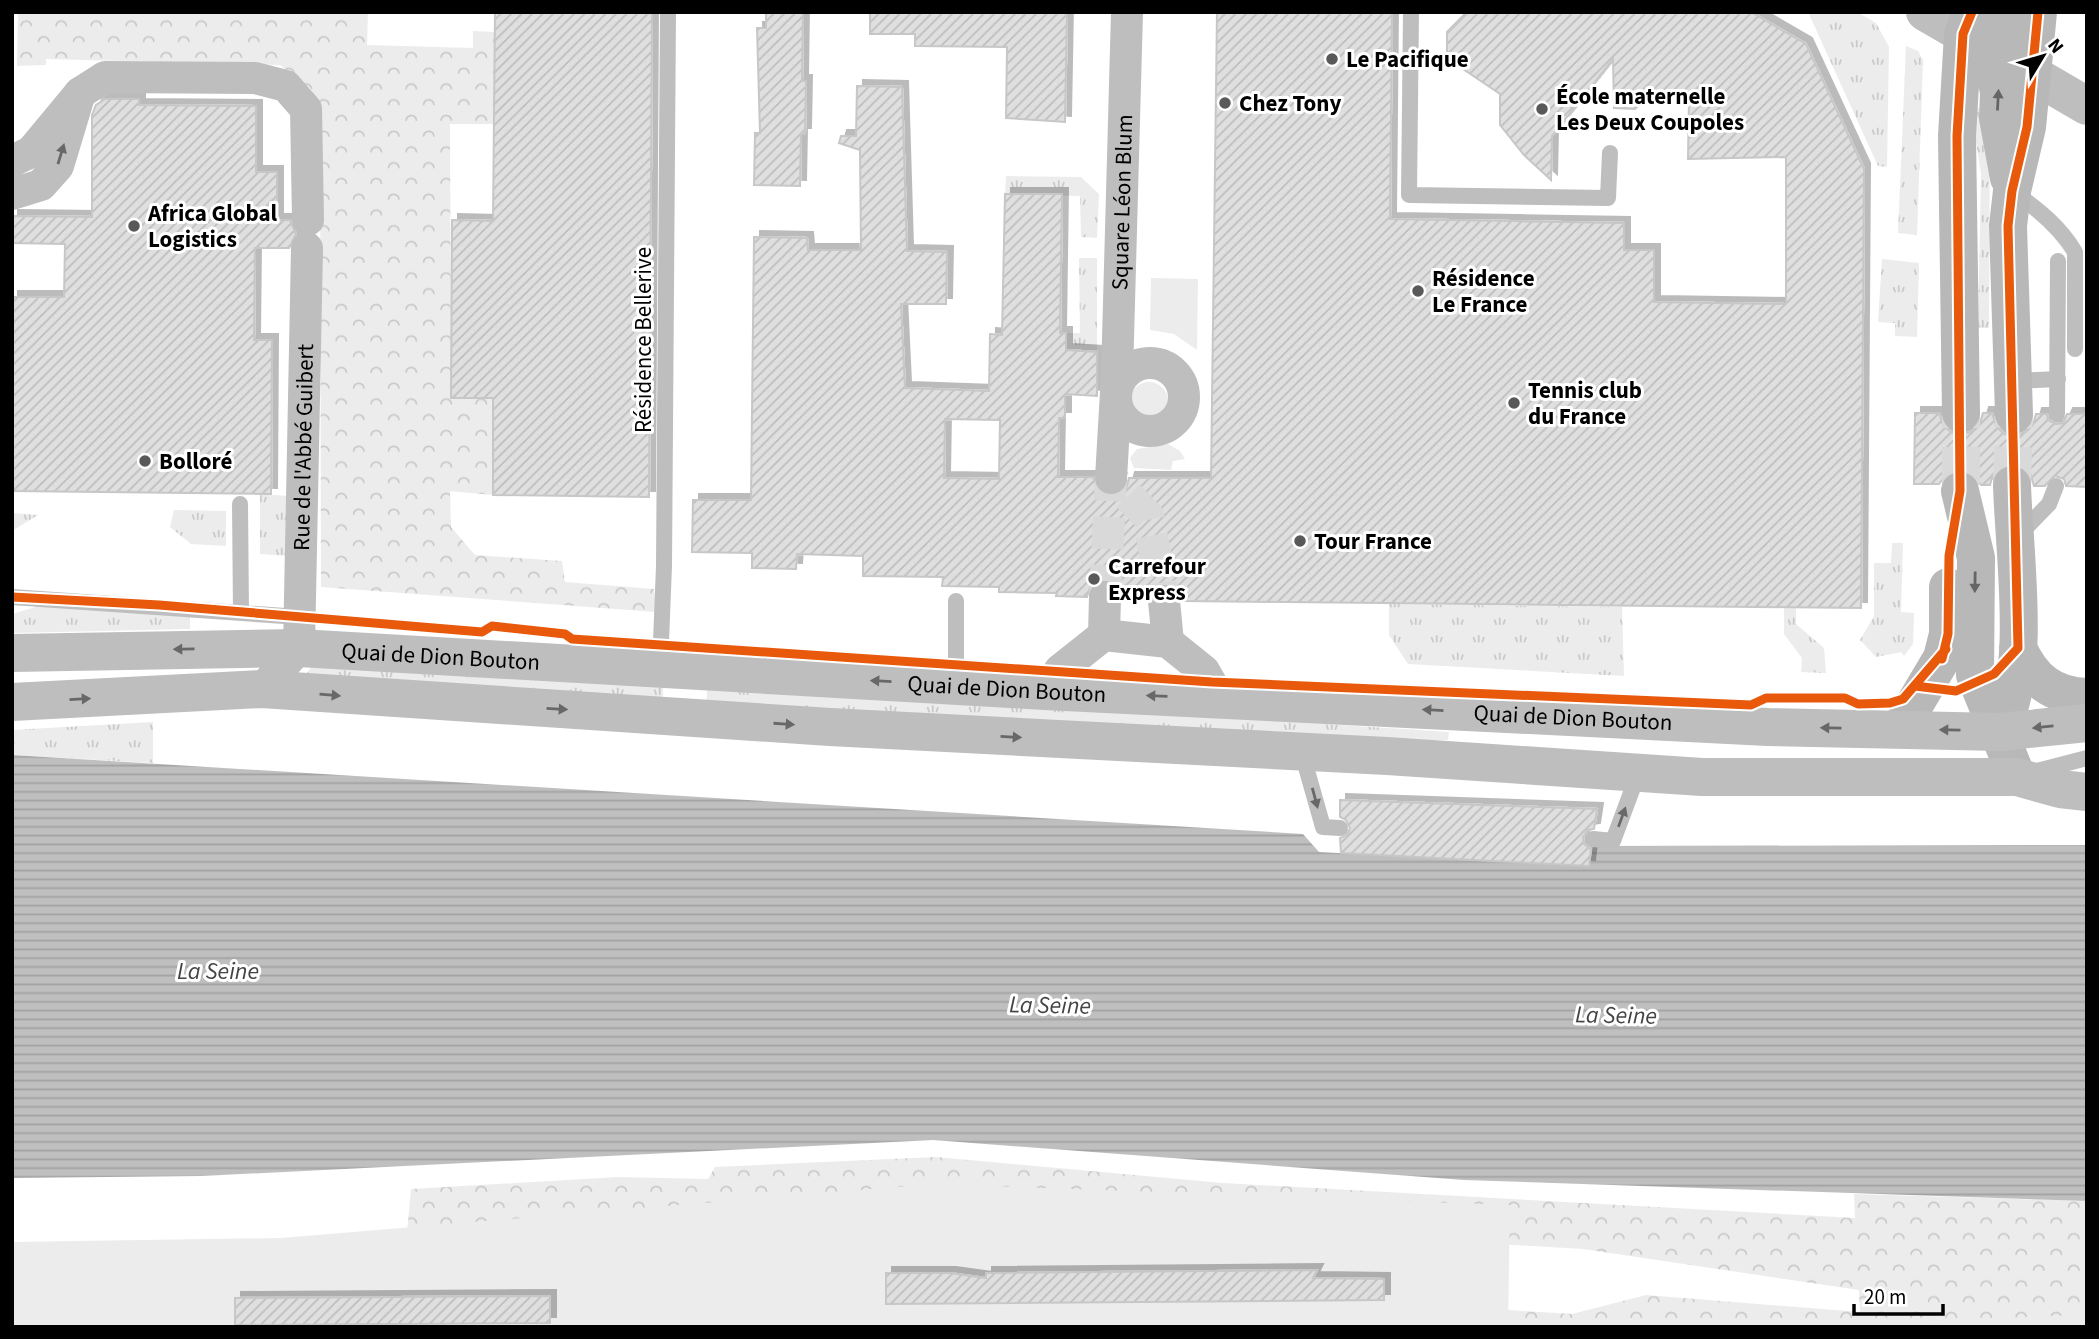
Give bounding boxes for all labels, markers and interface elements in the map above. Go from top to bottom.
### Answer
north arrow [2008,21,2078,91]
text: N [2041,33,2070,60]
place label: Le Pacifique [1346,43,1469,76]
marker: Le Pacifique [1324,51,1340,67]
place label: École maternelle Les Deux Coupoles [1556,80,1744,139]
place label: Chez Tony [1239,87,1341,120]
one-way arrow [1993,88,2004,110]
marker: Chez Tony [1217,95,1233,111]
marker: École maternelle Les Deux Coupoles [1534,101,1550,117]
street label: Square Léon Blum [1103,114,1141,291]
one-way arrow [57,143,67,164]
place label: Africa Global Logistics [147,197,278,256]
marker: Africa Global Logistics [126,218,142,234]
street label: Résidence Bellerive [627,247,660,433]
place label: Résidence Le France [1432,262,1535,321]
marker: Résidence Le France [1410,283,1426,299]
street label: Rue de l'Abbé Guibert [285,343,322,551]
place label: Tennis club du France [1528,374,1642,433]
marker: Tennis club du France [1506,395,1522,411]
place label: Bolloré [159,445,233,478]
marker: Bolloré [137,453,153,469]
place label: Tour France [1314,525,1432,558]
marker: Tour France [1292,533,1308,549]
place label: Carrefour Express [1108,550,1207,609]
marker: Carrefour Express [1086,571,1102,587]
one-way arrow [1969,571,1981,593]
street label: Quai de Dion Bouton [340,634,541,679]
one-way arrow [173,643,195,654]
street label: Quai de Dion Bouton [906,667,1107,711]
one-way arrow [869,675,891,686]
one-way arrow [319,690,341,701]
one-way arrow [1145,691,1167,702]
one-way arrow [70,693,92,704]
street label: Quai de Dion Bouton [1473,696,1673,739]
one-way arrow [547,704,569,715]
one-way arrow [1422,704,1444,715]
one-way arrow [774,719,796,730]
one-way arrow [1820,722,1842,734]
one-way arrow [2032,722,2054,733]
one-way arrow [1938,725,1960,736]
one-way arrow [1001,732,1023,743]
one-way arrow [1310,788,1321,810]
one-way arrow [1617,806,1628,827]
water label: La Seine [177,954,259,989]
water label: La Seine [1009,987,1091,1024]
water label: La Seine [1575,997,1657,1034]
scale bar [1854,1272,1943,1316]
text: 20 m [1864,1282,1906,1312]

